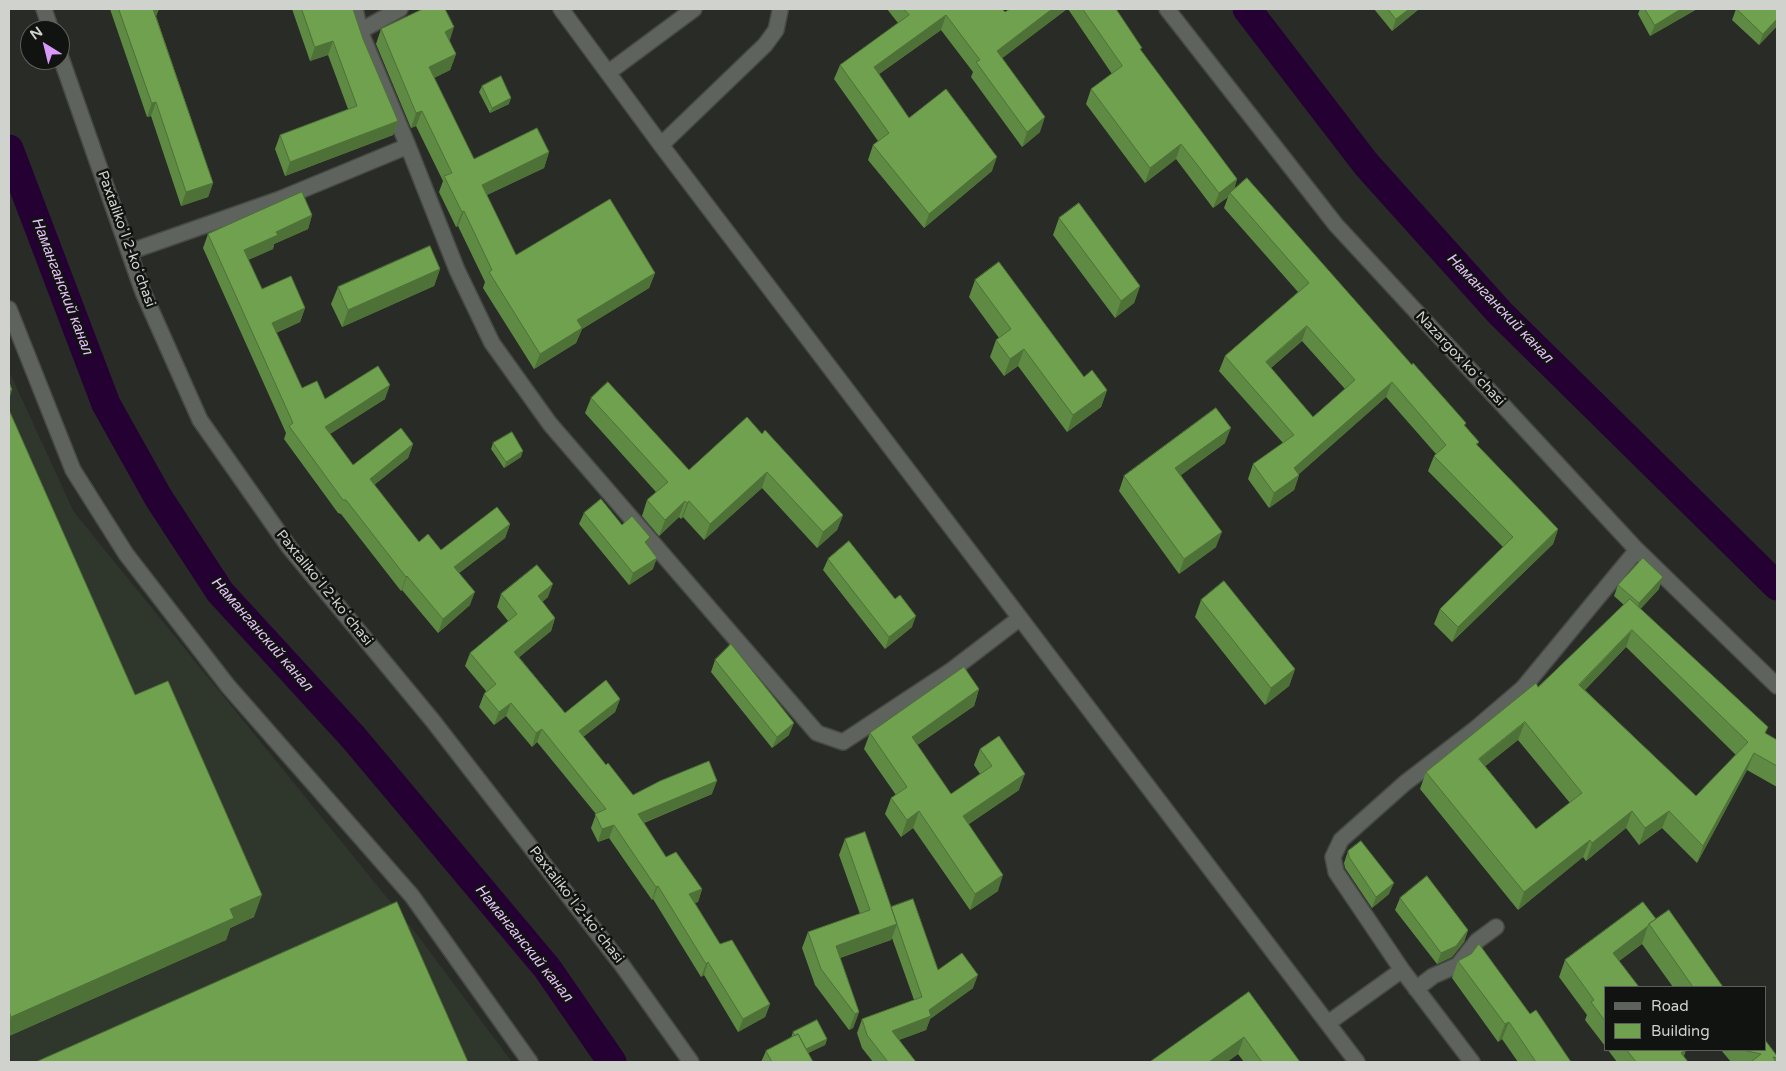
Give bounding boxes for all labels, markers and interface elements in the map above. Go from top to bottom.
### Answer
north arrow [20,20,70,70]
text: N [27,23,46,43]
street label: Paxtalikoʻl 2-koʻchasi [94,169,158,309]
water label: Наманганский канал [28,216,96,358]
water label: Наманганский канал [1443,250,1557,368]
street label: Nazargox koʻchasi [1412,308,1508,410]
street label: Paxtalikoʻl 2-koʻchasi [272,527,376,649]
water label: Наманганский канал [208,574,316,696]
street label: Paxtalikoʻl 2-koʻchasi [525,843,627,967]
water label: Наманганский канал [471,882,577,1006]
legend [1604,986,1766,1051]
text: Road [1651,997,1689,1015]
text: Building [1651,1022,1710,1040]

